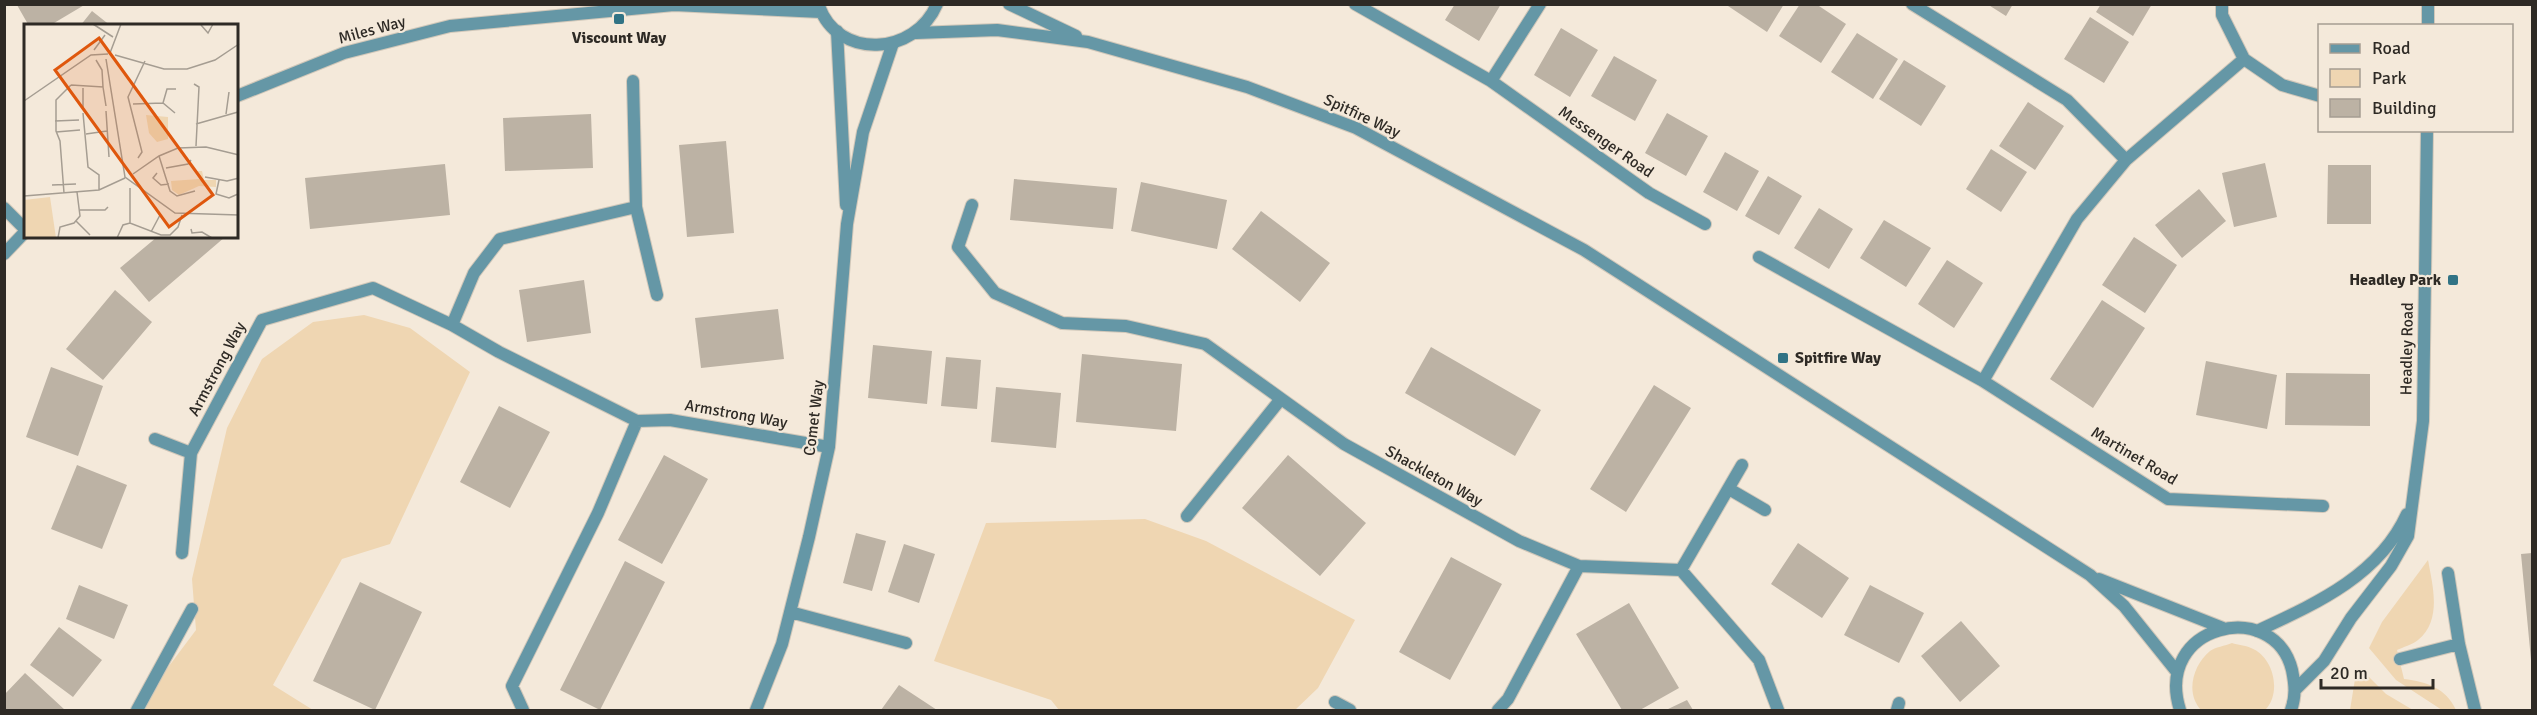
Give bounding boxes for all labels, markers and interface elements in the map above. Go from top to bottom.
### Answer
street label: Miles Way [336,11,408,49]
marker: Viscount Way [612,12,626,26]
inset map [24,24,238,238]
legend [2318,24,2513,132]
place label: Viscount Way [572,28,666,48]
text: Road [2372,37,2411,59]
text: Park [2372,67,2407,89]
street label: Spitfire Way [1320,90,1404,143]
text: Building [2372,97,2436,119]
street label: Messenger Road [1554,102,1658,182]
place label: Headley Park [2349,270,2442,290]
marker: Headley Park [2446,273,2460,287]
street label: Headley Road [2396,302,2418,396]
street label: Armstrong Way [184,318,250,420]
place label: Spitfire Way [1795,348,1881,368]
marker: Spitfire Way [1776,351,1790,365]
street label: Comet Way [799,378,829,457]
street label: Armstrong Way [683,395,789,433]
street label: Martinet Road [2087,422,2181,490]
street label: Shackleton Way [1382,441,1487,511]
scale bar [2321,652,2434,690]
text: 20 m [2330,662,2368,684]

